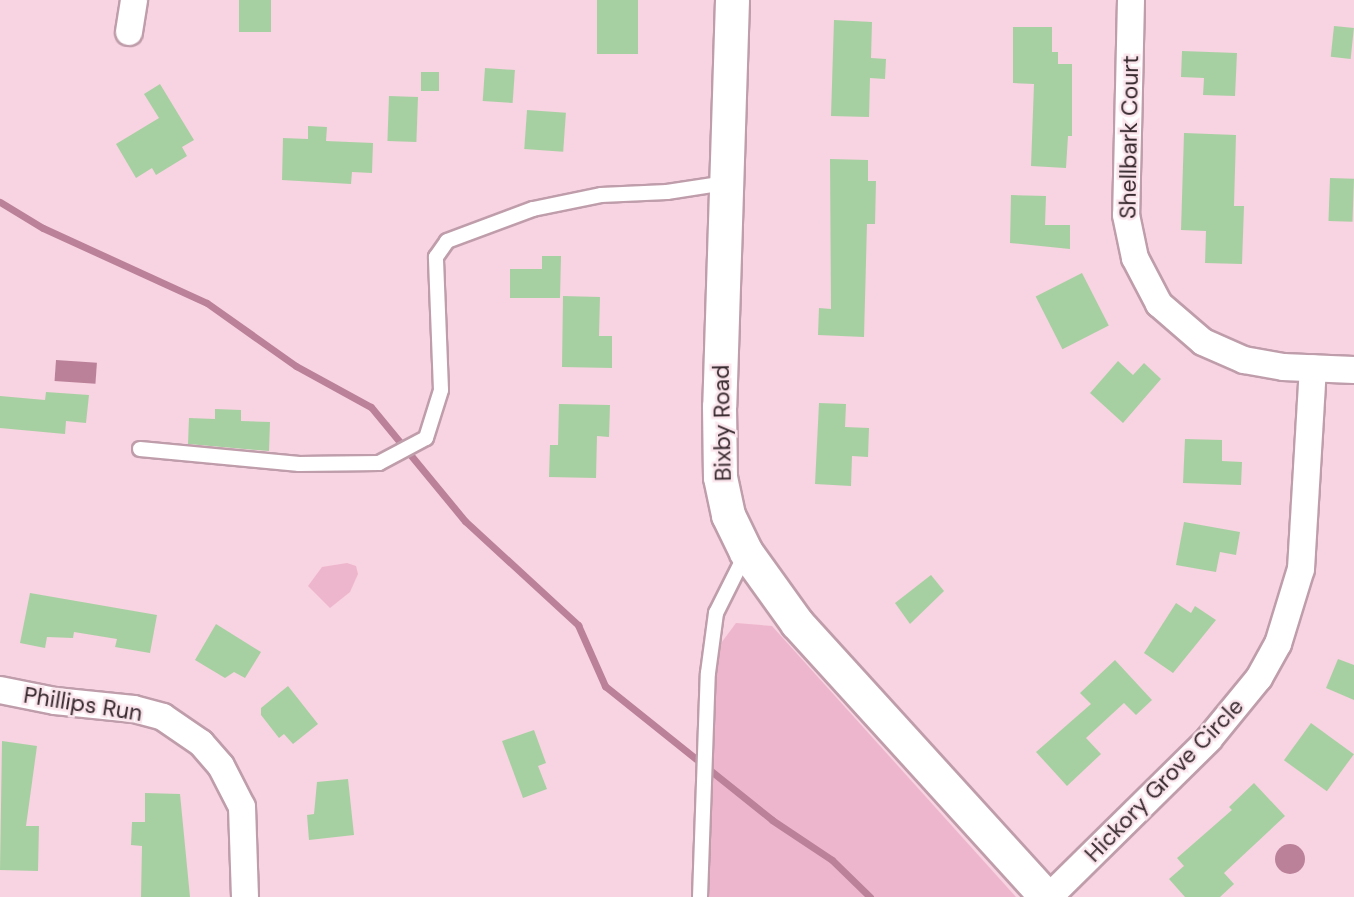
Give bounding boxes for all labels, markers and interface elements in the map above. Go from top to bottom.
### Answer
street label: Shellbark Court [1114,55,1144,219]
street label: Bixby Road [707,364,737,482]
street label: Phillips Run [22,681,144,727]
street label: Hickory Grove Circle [1079,692,1249,868]

